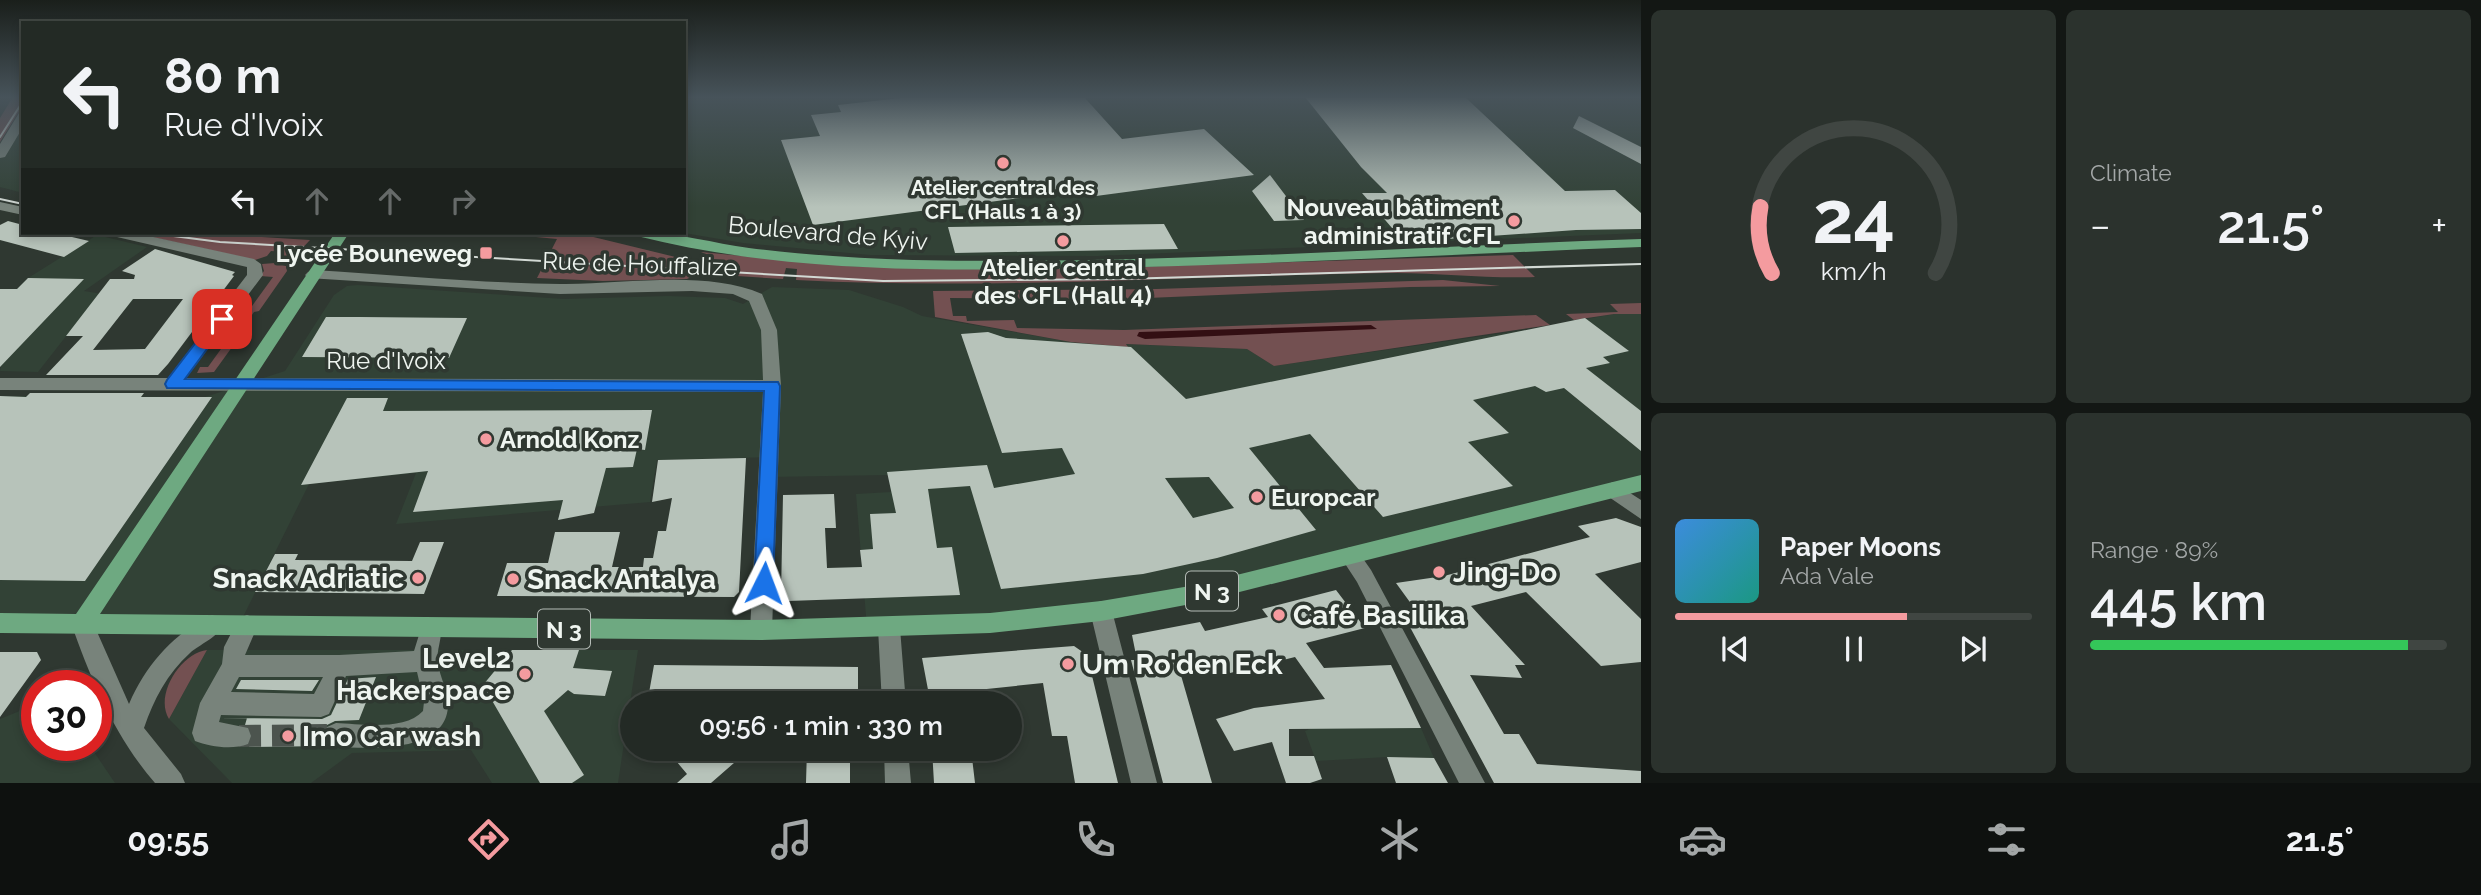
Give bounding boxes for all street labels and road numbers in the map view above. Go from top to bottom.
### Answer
street label: Boulevard de Kyiv [727,210,929,256]
street label: Rue de Houffalize [542,246,738,282]
street label: Rue d'Ivoix [326,346,446,375]
road number: N 3 [1186,572,1238,610]
road number: N 3 [538,610,590,649]

